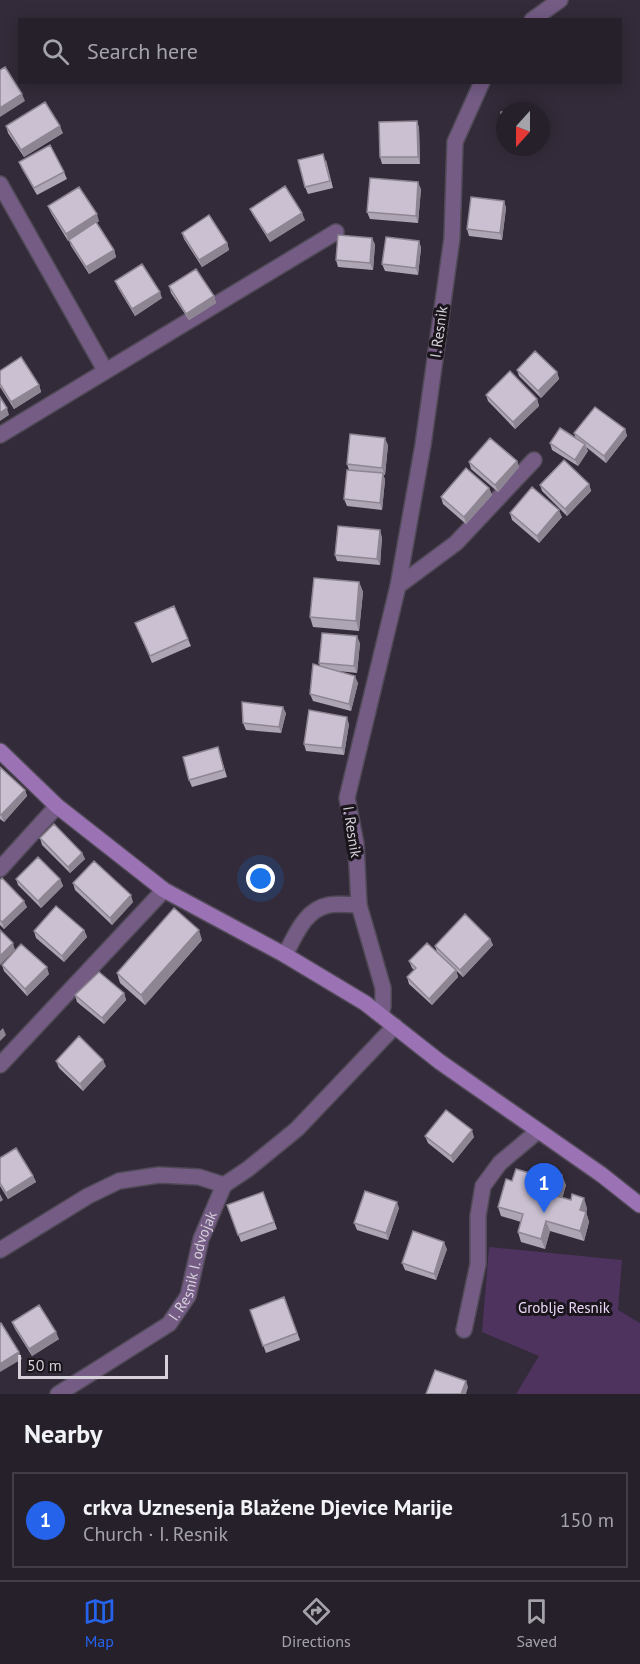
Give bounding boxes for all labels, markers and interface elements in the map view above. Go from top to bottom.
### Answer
search box [18,18,622,84]
icon: search [39,35,72,68]
text: Search here [87,37,198,65]
north arrow [496,102,550,156]
street label: I. Resnik [425,304,452,359]
street label: I. Resnik [339,805,366,860]
your location [246,864,275,893]
pin: 1 [524,1164,564,1213]
street label: I. Resnik I. odvojak [164,1207,221,1324]
park label: Groblje Resnik [518,1298,611,1317]
scale bar [18,1352,168,1380]
text: 50 m [27,1355,62,1375]
text: Nearby [24,1417,102,1450]
text: crkva Uznesenja Blažene Djevice Marije [83,1493,453,1521]
text: 1 [40,1507,51,1533]
text: 150 m [560,1507,614,1533]
text: Church · I. Resnik [83,1521,228,1547]
tab: Map [83,1595,116,1651]
tab: Directions [282,1595,351,1651]
tab: Saved [516,1595,557,1651]

